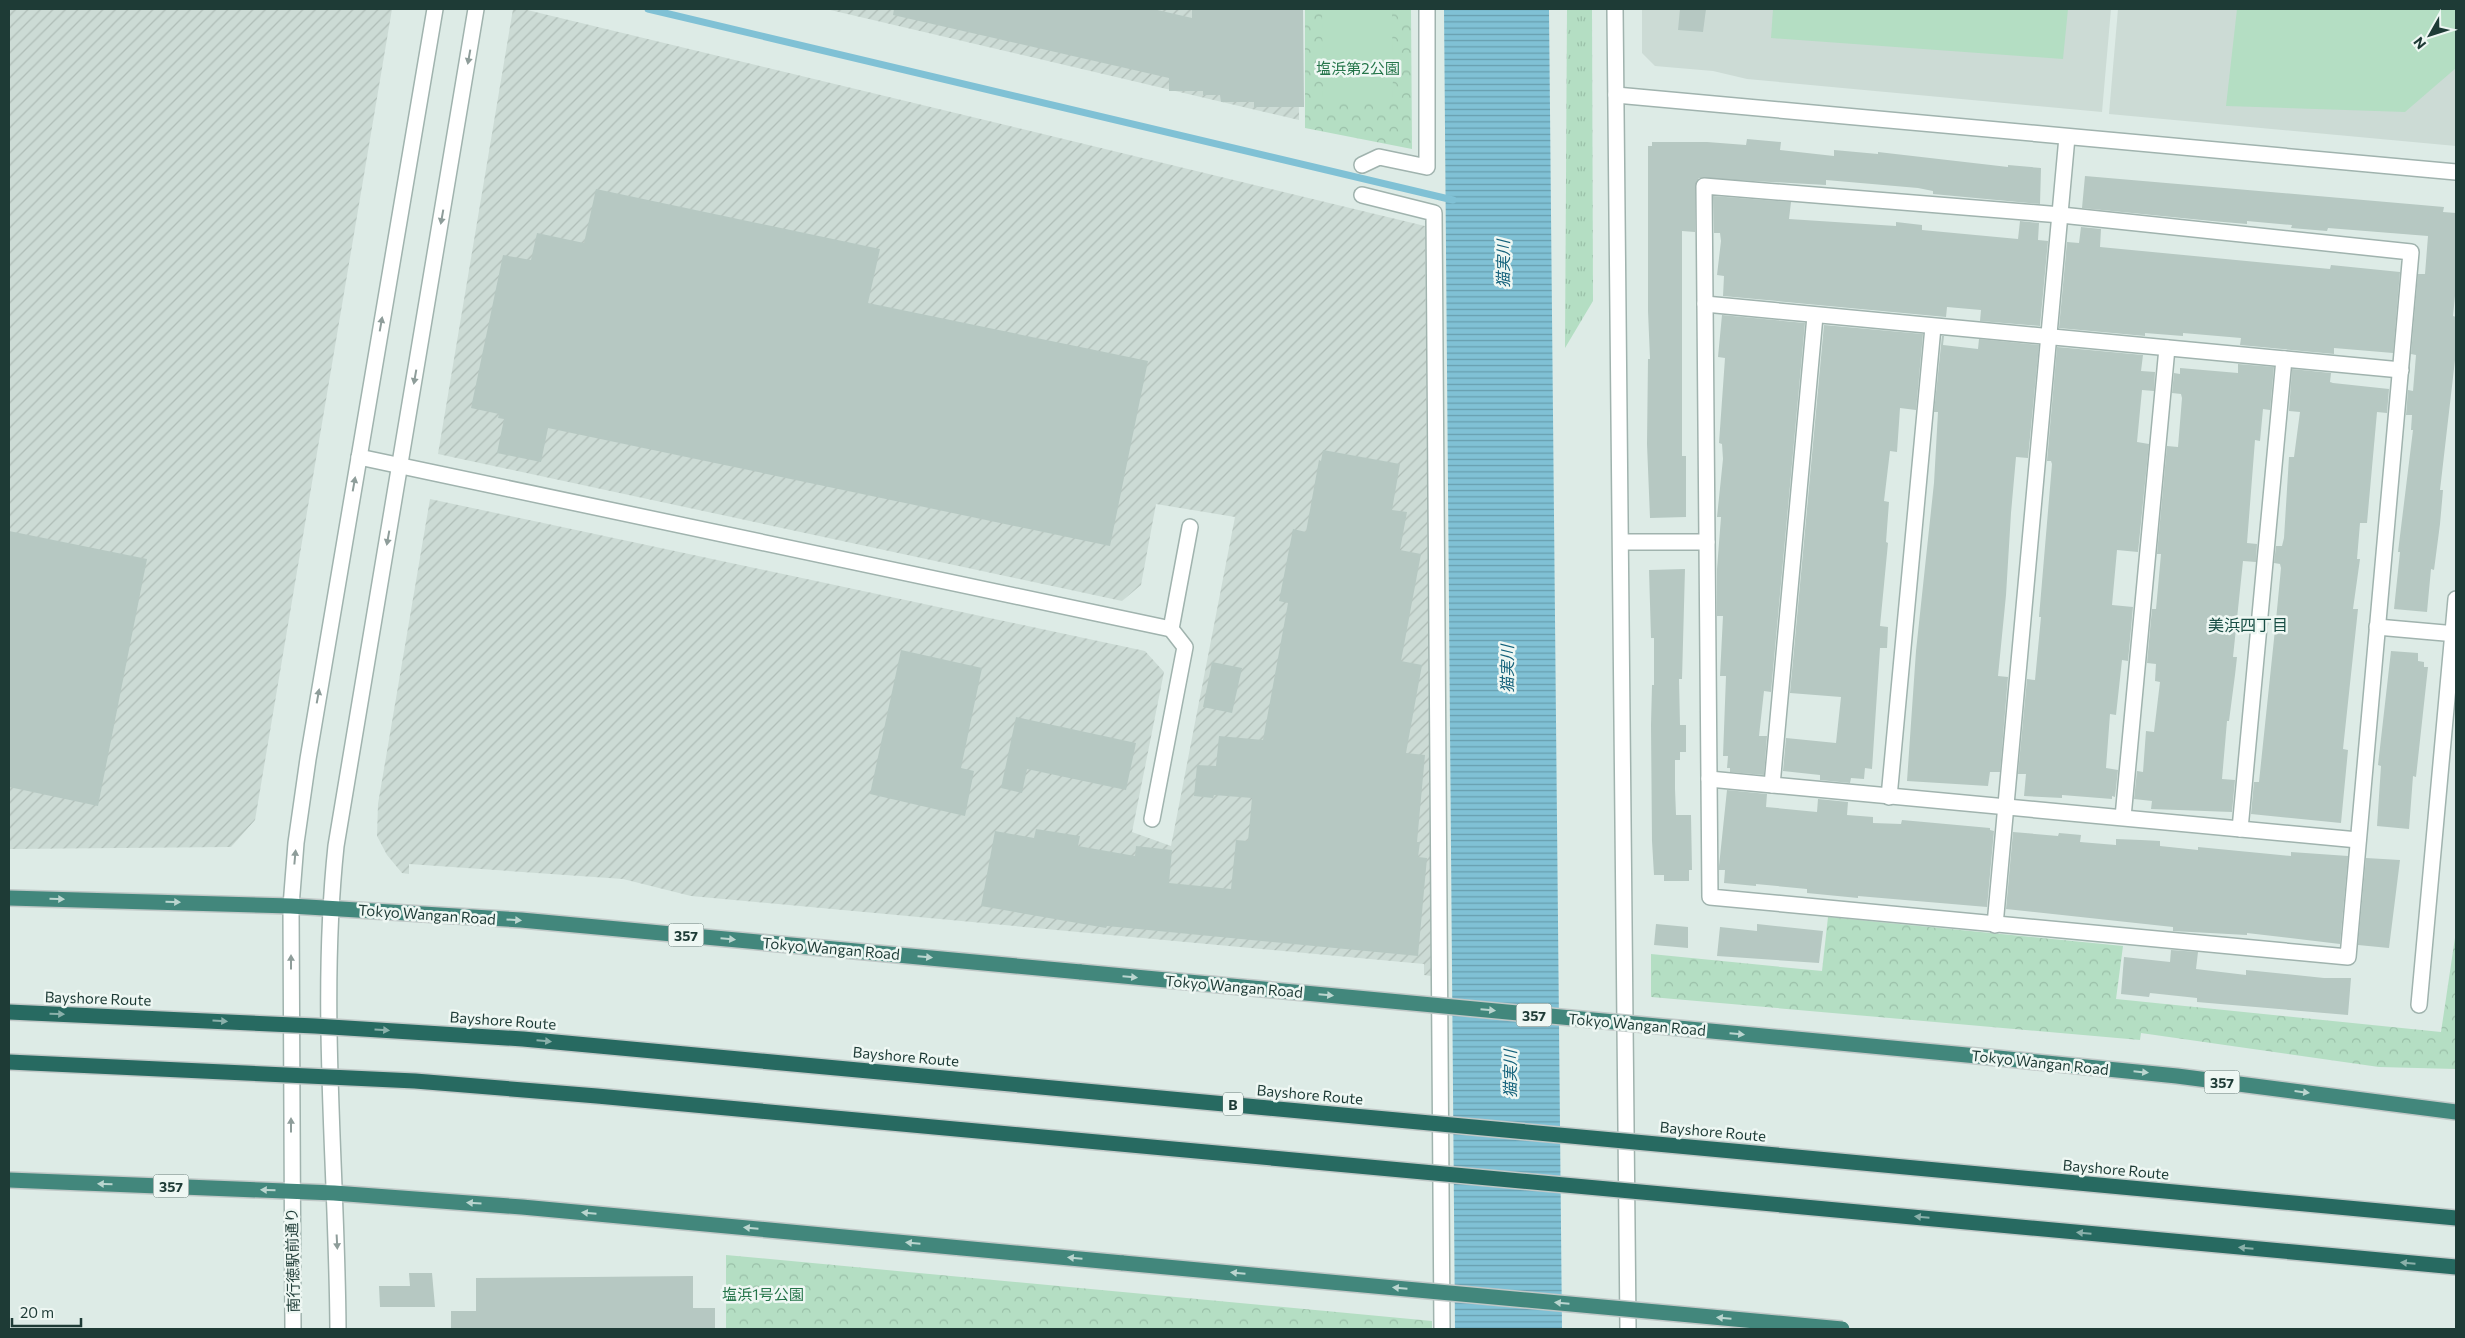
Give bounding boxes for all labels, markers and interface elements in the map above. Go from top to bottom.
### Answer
north arrow [2405,10,2455,60]
text: N [2410,34,2429,53]
one-way arrow [464,49,472,65]
park label: 塩浜第2公園 [1316,59,1400,77]
one-way arrow [438,210,446,226]
water label: 猫実川 [1493,238,1512,288]
one-way arrow [378,316,386,332]
one-way arrow [411,370,419,386]
one-way arrow [351,476,359,492]
one-way arrow [384,530,392,546]
district label: 美浜四丁目 [2208,615,2288,634]
water label: 猫実川 [1497,643,1516,693]
one-way arrow [315,688,323,704]
one-way arrow [291,849,299,865]
one-way arrow [50,896,66,904]
one-way arrow [165,899,181,907]
street label: Tokyo Wangan Road [357,900,497,928]
one-way arrow [506,916,522,924]
road number: 357 [668,924,704,946]
street label: Tokyo Wangan Road [761,933,901,963]
one-way arrow [720,935,736,943]
one-way arrow [917,953,933,961]
one-way arrow [287,954,295,970]
street label: Tokyo Wangan Road [1164,971,1304,1001]
one-way arrow [1122,973,1138,981]
street label: Bayshore Route [44,987,152,1009]
one-way arrow [1318,991,1334,999]
road number: 357 [1516,1004,1552,1026]
one-way arrow [1480,1006,1496,1014]
street label: Bayshore Route [449,1007,557,1033]
street label: Tokyo Wangan Road [1567,1009,1707,1039]
one-way arrow [50,1010,66,1018]
one-way arrow [212,1017,228,1025]
one-way arrow [374,1026,390,1034]
one-way arrow [1729,1030,1745,1038]
one-way arrow [536,1037,552,1045]
street label: Bayshore Route [852,1042,960,1070]
street label: Tokyo Wangan Road [1970,1046,2110,1078]
water label: 猫実川 [1500,1048,1519,1098]
one-way arrow [2133,1068,2149,1076]
road number: 357 [2204,1070,2240,1094]
street label: Bayshore Route [1256,1080,1364,1108]
one-way arrow [2294,1088,2310,1096]
road number: B [1223,1092,1243,1116]
one-way arrow [287,1117,295,1133]
street label: Bayshore Route [1659,1117,1767,1145]
street label: Bayshore Route [2062,1155,2170,1183]
road number: 357 [154,1174,188,1198]
one-way arrow [97,1179,113,1187]
one-way arrow [259,1186,275,1194]
one-way arrow [466,1199,482,1207]
street label: 南行徳駅前通り [282,1207,302,1313]
one-way arrow [581,1209,597,1217]
one-way arrow [1914,1213,1930,1221]
one-way arrow [743,1224,759,1232]
one-way arrow [2076,1228,2092,1236]
one-way arrow [333,1234,341,1250]
one-way arrow [905,1239,921,1247]
one-way arrow [2238,1243,2254,1251]
one-way arrow [1066,1254,1082,1262]
one-way arrow [2399,1259,2415,1267]
one-way arrow [1230,1269,1246,1277]
one-way arrow [1392,1284,1408,1292]
park label: 塩浜1号公園 [722,1285,804,1303]
scale bar [12,1296,81,1328]
one-way arrow [1554,1299,1570,1307]
text: 20 m [20,1303,54,1321]
one-way arrow [1715,1314,1731,1322]

